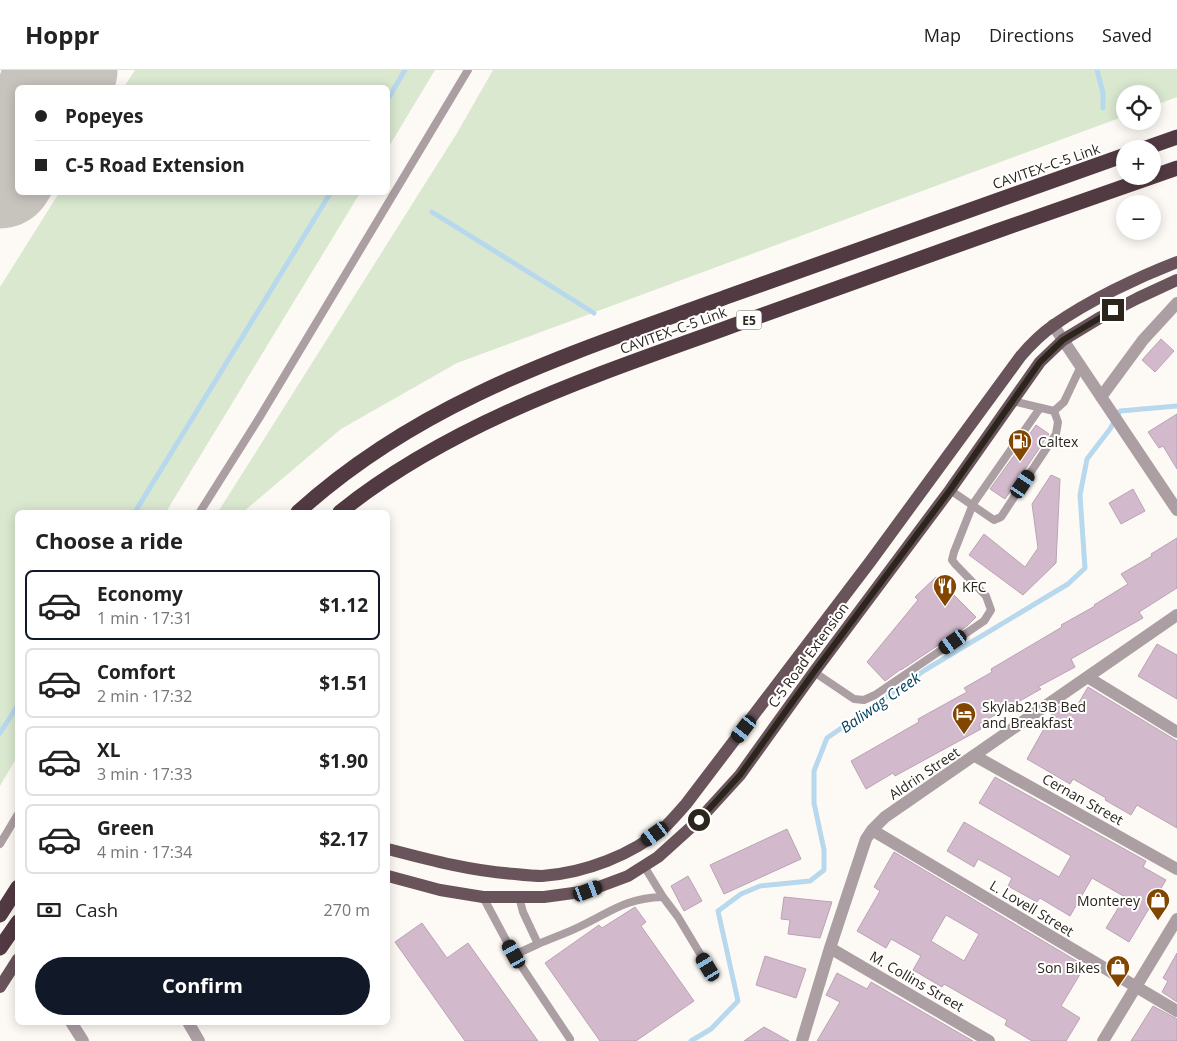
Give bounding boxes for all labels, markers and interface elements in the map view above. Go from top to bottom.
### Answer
text: Hoppr [25,18,100,51]
text: Map [924,23,961,47]
text: Directions [989,23,1074,47]
text: Saved [1102,23,1152,47]
map controls [1116,85,1161,240]
button: locate [1116,85,1161,130]
text: Popeyes [65,103,143,129]
street label: CAVITEX–C-5 Link [990,139,1103,193]
button: + [1116,140,1161,185]
text: C-5 Road Extension [65,152,245,178]
button: − [1116,195,1161,240]
route end [1102,299,1124,321]
street label: CAVITEX–C-5 Link [617,302,730,358]
road number: E5 [736,310,762,330]
fuel station icon: Caltex [1007,428,1033,462]
place label: Caltex [1038,432,1079,451]
car [1008,467,1037,501]
text: Choose a ride [35,525,183,555]
restaurant icon: KFC [932,573,958,607]
place label: KFC [962,577,987,596]
text: Economy [97,581,183,607]
icon: car [37,583,82,628]
text: $1.12 [319,592,368,618]
street label: C-5 Road Extension [763,599,853,711]
text: 1 min · 17:31 [97,607,192,629]
car [936,627,969,657]
text: Comfort [97,659,176,685]
icon: car [37,661,82,706]
water label: Baliwag Creek [836,667,924,737]
text: $1.51 [319,670,368,696]
text: 2 min · 17:32 [97,685,192,707]
place label: Skylab213B Bed and Breakfast [982,697,1086,732]
hotel icon: Skylab213B Bed and Breakfast [951,701,977,735]
car [728,713,759,745]
text: XL [97,737,120,763]
icon: car [37,739,82,784]
street label: Aldrin Street [885,742,963,804]
text: $1.90 [319,748,368,774]
text: 3 min · 17:33 [97,763,192,785]
street label: Cernan Street [1039,769,1127,829]
route start [688,809,710,831]
text: Green [97,815,154,841]
icon: car [37,817,82,862]
car [638,819,671,849]
text: $2.17 [319,826,368,852]
text: 4 min · 17:34 [97,841,192,863]
street label: L. Lovell Street [986,875,1078,941]
car [571,879,604,903]
shop icon: Monterey [1145,887,1171,921]
place label: Monterey [1077,891,1141,910]
icon: cash [35,896,63,924]
text: Cash [75,897,118,923]
text: 270 m [324,899,370,921]
car [500,937,527,971]
street label: M. Collins Street [866,946,968,1016]
car [693,950,722,984]
shop icon: Son Bikes [1105,954,1131,988]
button: Confirm [35,957,370,1015]
place label: Son Bikes [1037,958,1100,977]

